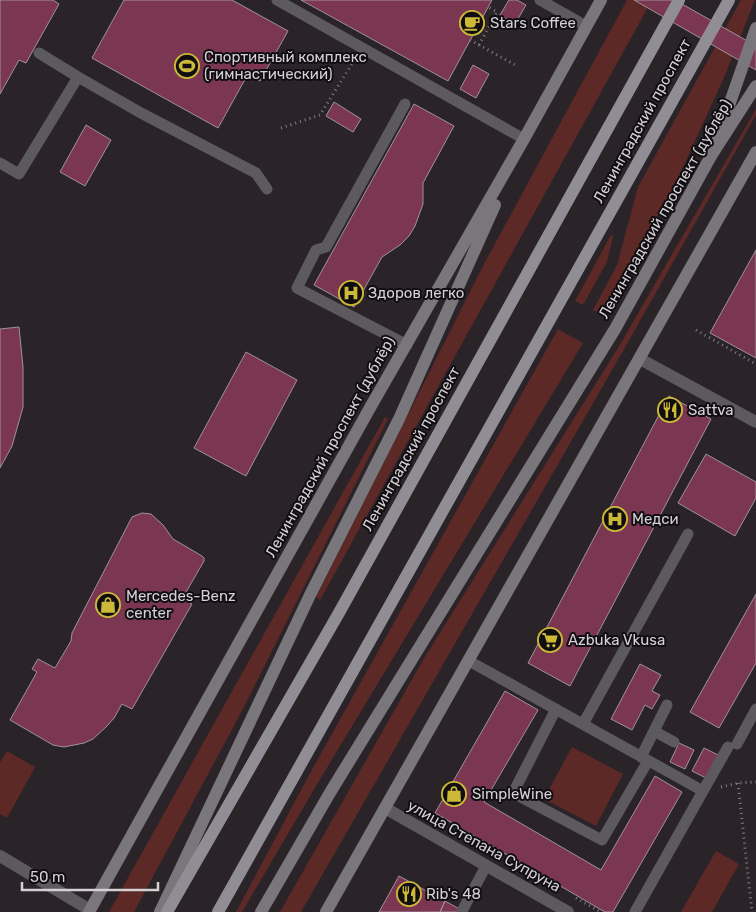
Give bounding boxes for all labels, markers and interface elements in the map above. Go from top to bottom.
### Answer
cafe icon: Stars Coffee [459,10,485,36]
place label: Stars Coffee [490,14,576,32]
street label: Ленинградский проспект [589,35,695,206]
place label: Спортивный комплекс (гимнастический) [204,48,367,83]
sports icon: Спортивный комплекс (гимнастический) [174,53,200,79]
street label: Ленинградский проспект (дублёр) [595,96,735,322]
hospital icon: Здоров легко [338,280,364,306]
place label: Здоров легко [368,284,464,302]
street label: Ленинградский проспект (дублёр) [261,333,399,561]
street label: Ленинградский проспект [358,363,464,534]
restaurant icon: Sattva [657,397,683,423]
place label: Sattva [688,401,734,419]
hospital icon: Медси [602,506,628,532]
place label: Медси [632,510,679,528]
place label: Mercedes-Benz center [126,587,236,622]
shop icon: Mercedes-Benz center [95,592,121,618]
supermarket icon: Azbuka Vkusa [537,627,563,653]
place label: Azbuka Vkusa [568,631,665,649]
shop icon: SimpleWine [441,781,467,807]
place label: SimpleWine [472,785,552,803]
street label: улица Степана Супруна [404,796,564,896]
scale bar [22,860,159,892]
text: 50 m [30,868,65,886]
restaurant icon: Rib's 48 [396,881,422,907]
place label: Rib's 48 [426,885,481,903]

